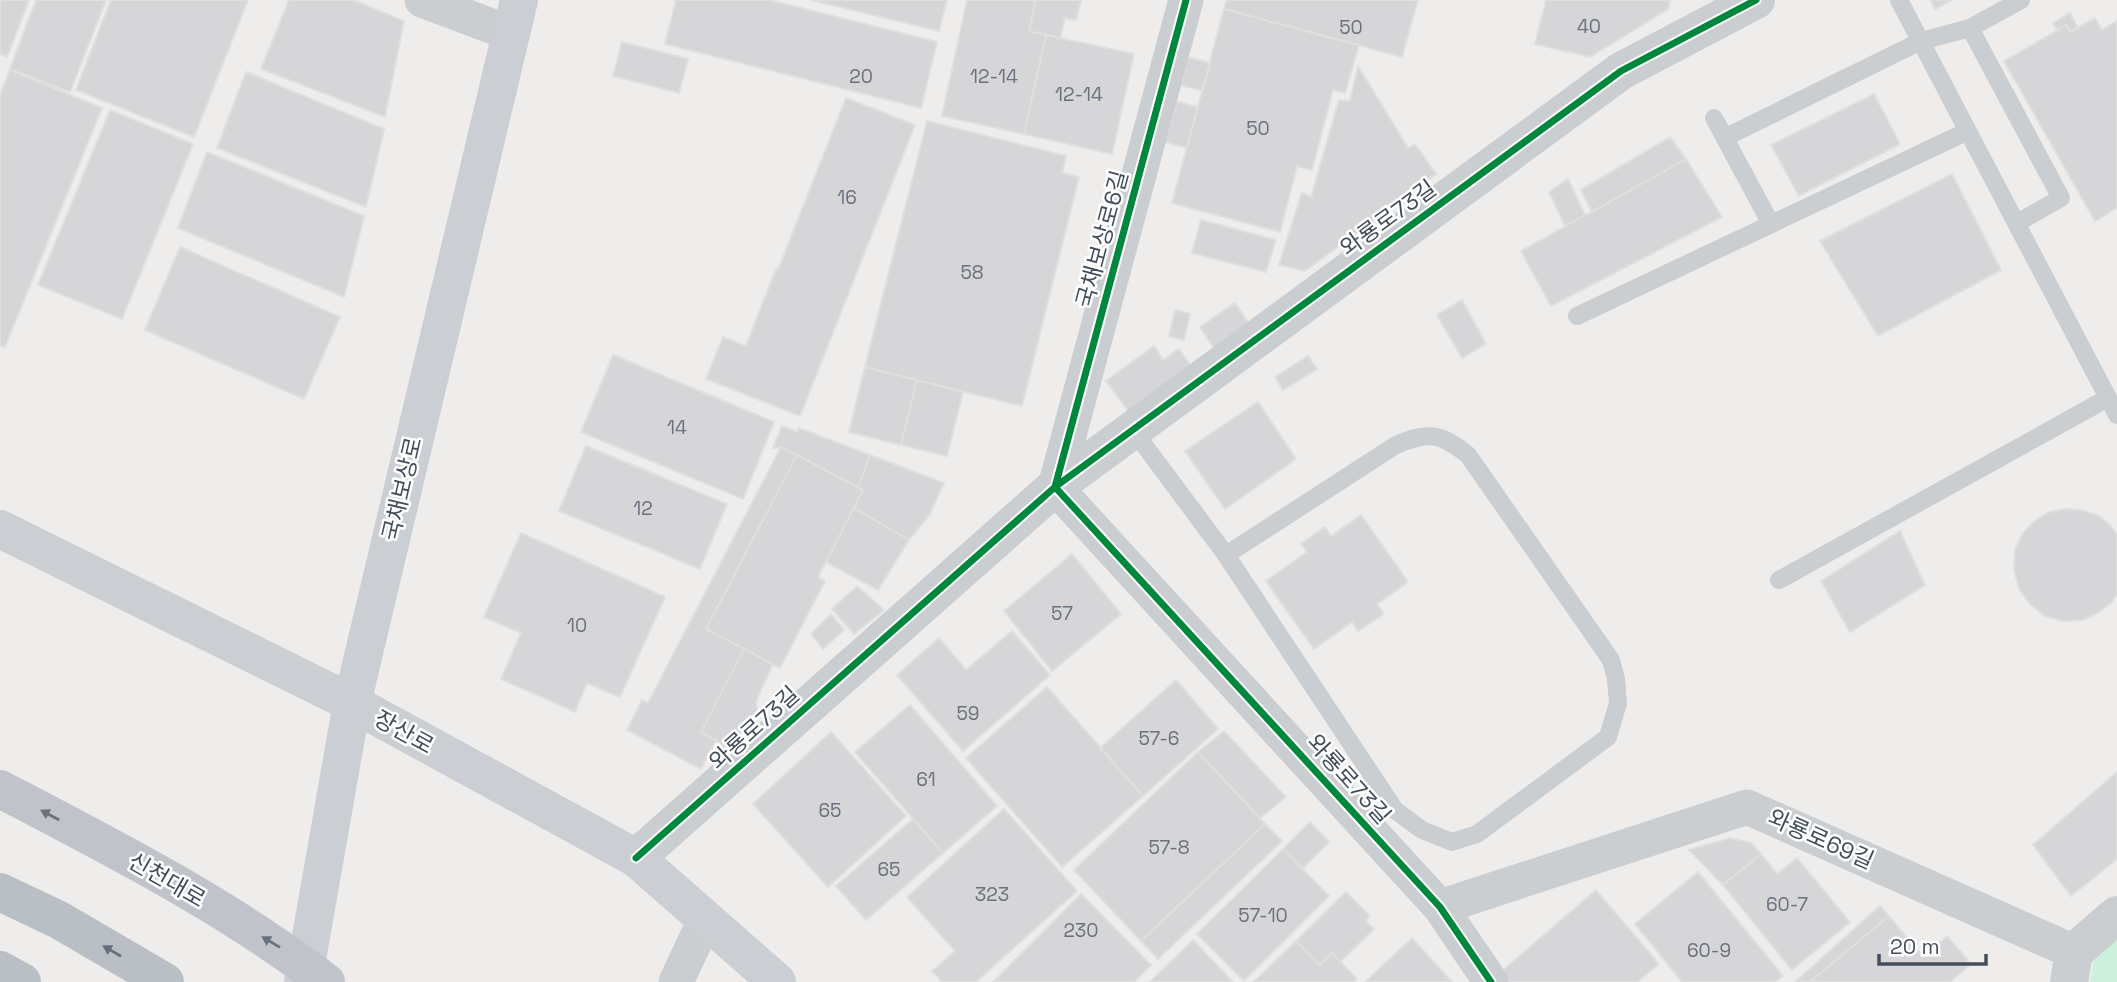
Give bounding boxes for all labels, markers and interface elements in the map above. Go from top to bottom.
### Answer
house number: 40 [1577,14,1601,39]
house number: 50 [1339,15,1363,40]
house number: 20 [849,64,873,89]
house number: 12-14 [970,64,1018,89]
house number: 12-14 [1055,82,1103,107]
house number: 50 [1246,116,1270,141]
street label: 국채보상로6길 [1069,167,1135,311]
street label: 와룡로73길 [1334,173,1442,263]
house number: 16 [837,185,857,210]
house number: 58 [960,260,984,285]
house number: 14 [667,415,687,440]
street label: 국채보상로 [375,434,429,544]
house number: 12 [633,496,653,521]
house number: 57 [1051,601,1073,626]
house number: 10 [567,613,587,638]
street label: 와룡로73길 [703,680,805,776]
house number: 59 [956,701,980,726]
street label: 장산로 [369,703,439,761]
house number: 57-6 [1138,726,1180,751]
street label: 와룡로73길 [1301,728,1397,830]
house number: 61 [916,767,936,792]
house number: 65 [818,798,842,823]
street label: 와룡로69길 [1763,802,1879,876]
one-way arrow [40,809,60,821]
house number: 57-8 [1148,835,1190,860]
street label: 신천대로 [123,846,211,914]
house number: 65 [877,857,901,882]
house number: 323 [975,882,1009,907]
house number: 60-7 [1766,892,1808,917]
house number: 57-10 [1238,903,1288,928]
house number: 230 [1063,918,1099,943]
scale bar [1879,922,1986,966]
text: 20 m [1890,933,1940,960]
one-way arrow [262,935,281,948]
house number: 60-9 [1687,938,1731,963]
one-way arrow [103,945,122,957]

